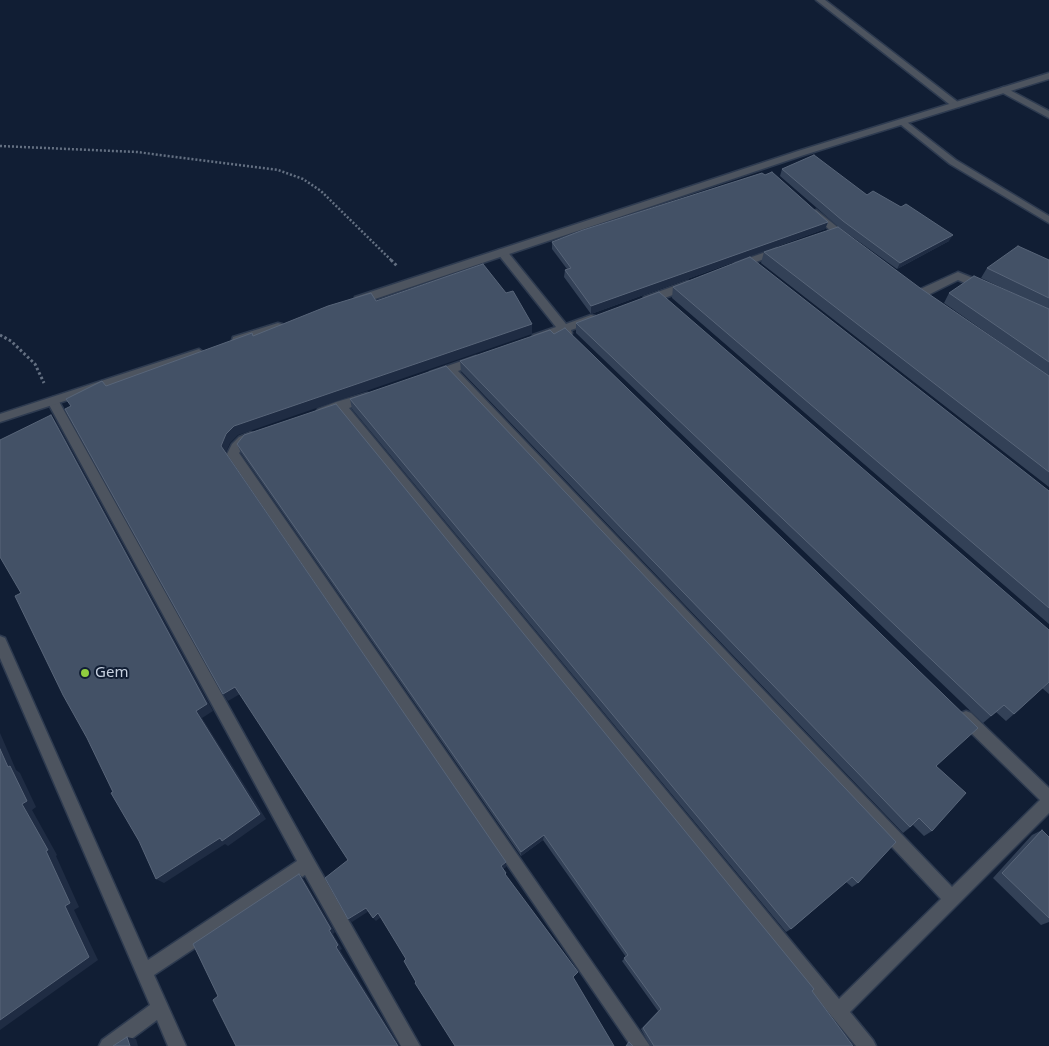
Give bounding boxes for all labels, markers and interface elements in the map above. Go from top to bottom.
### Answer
place label: Gem [95,664,128,682]
marker: Gem [79,667,91,679]

